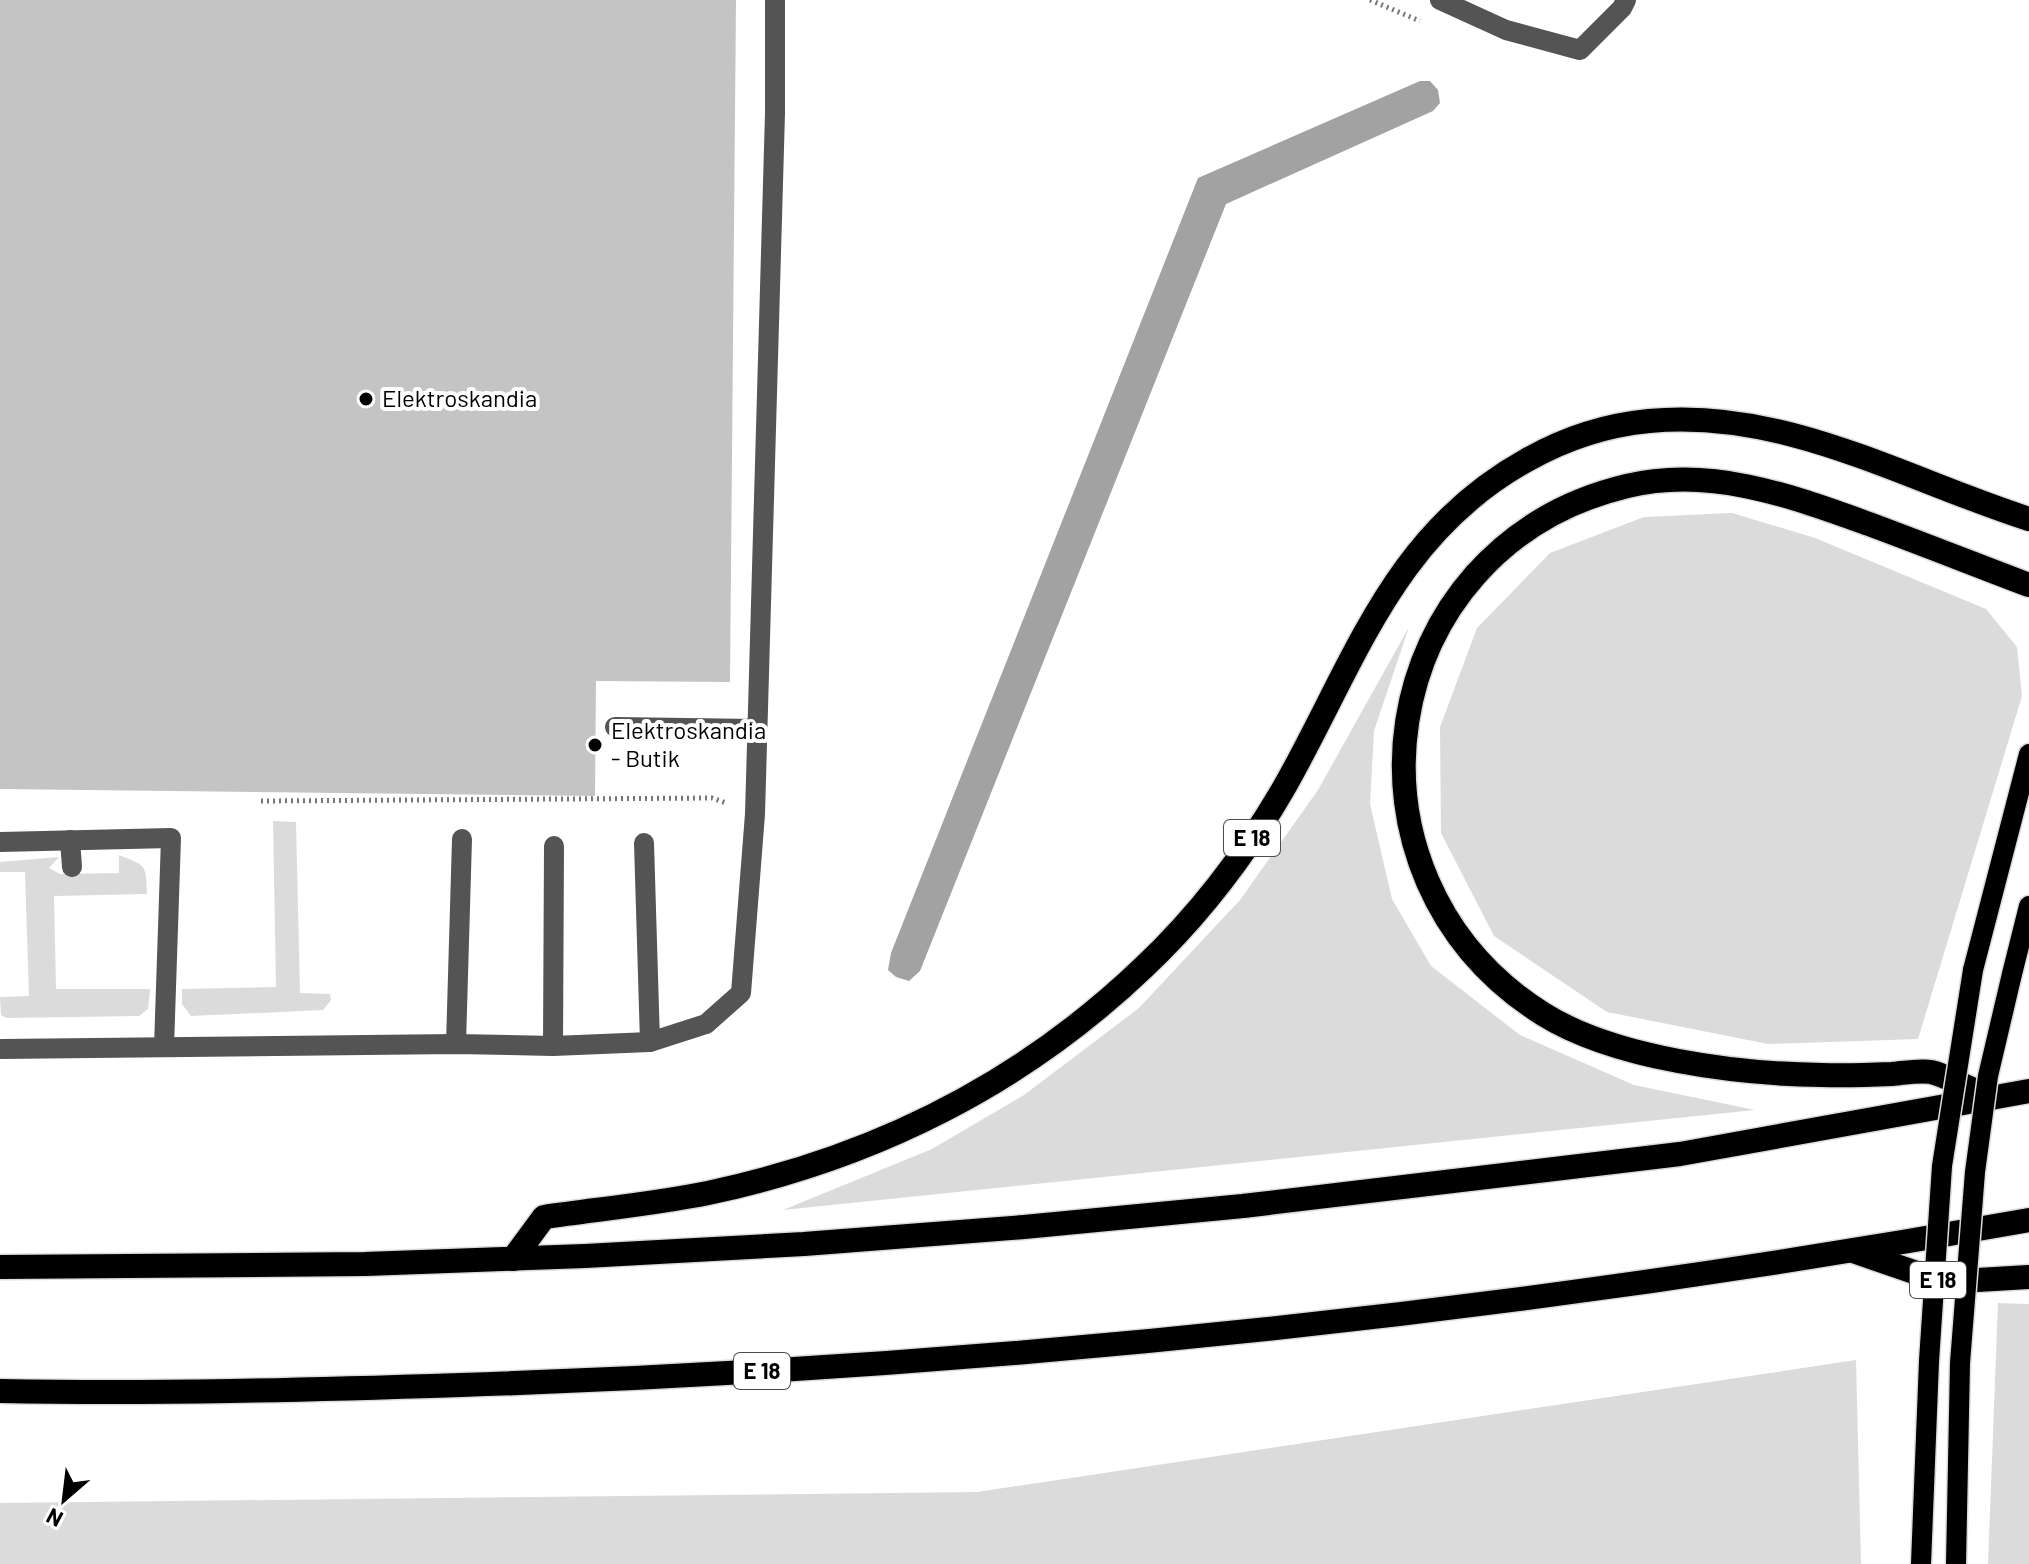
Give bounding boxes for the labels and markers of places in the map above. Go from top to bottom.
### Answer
place label: Elektroskandia [382,383,537,412]
marker: Elektroskandia [357,390,375,408]
place label: Elektroskandia - Butik [611,715,766,772]
marker: Elektroskandia - Butik [586,736,604,754]

